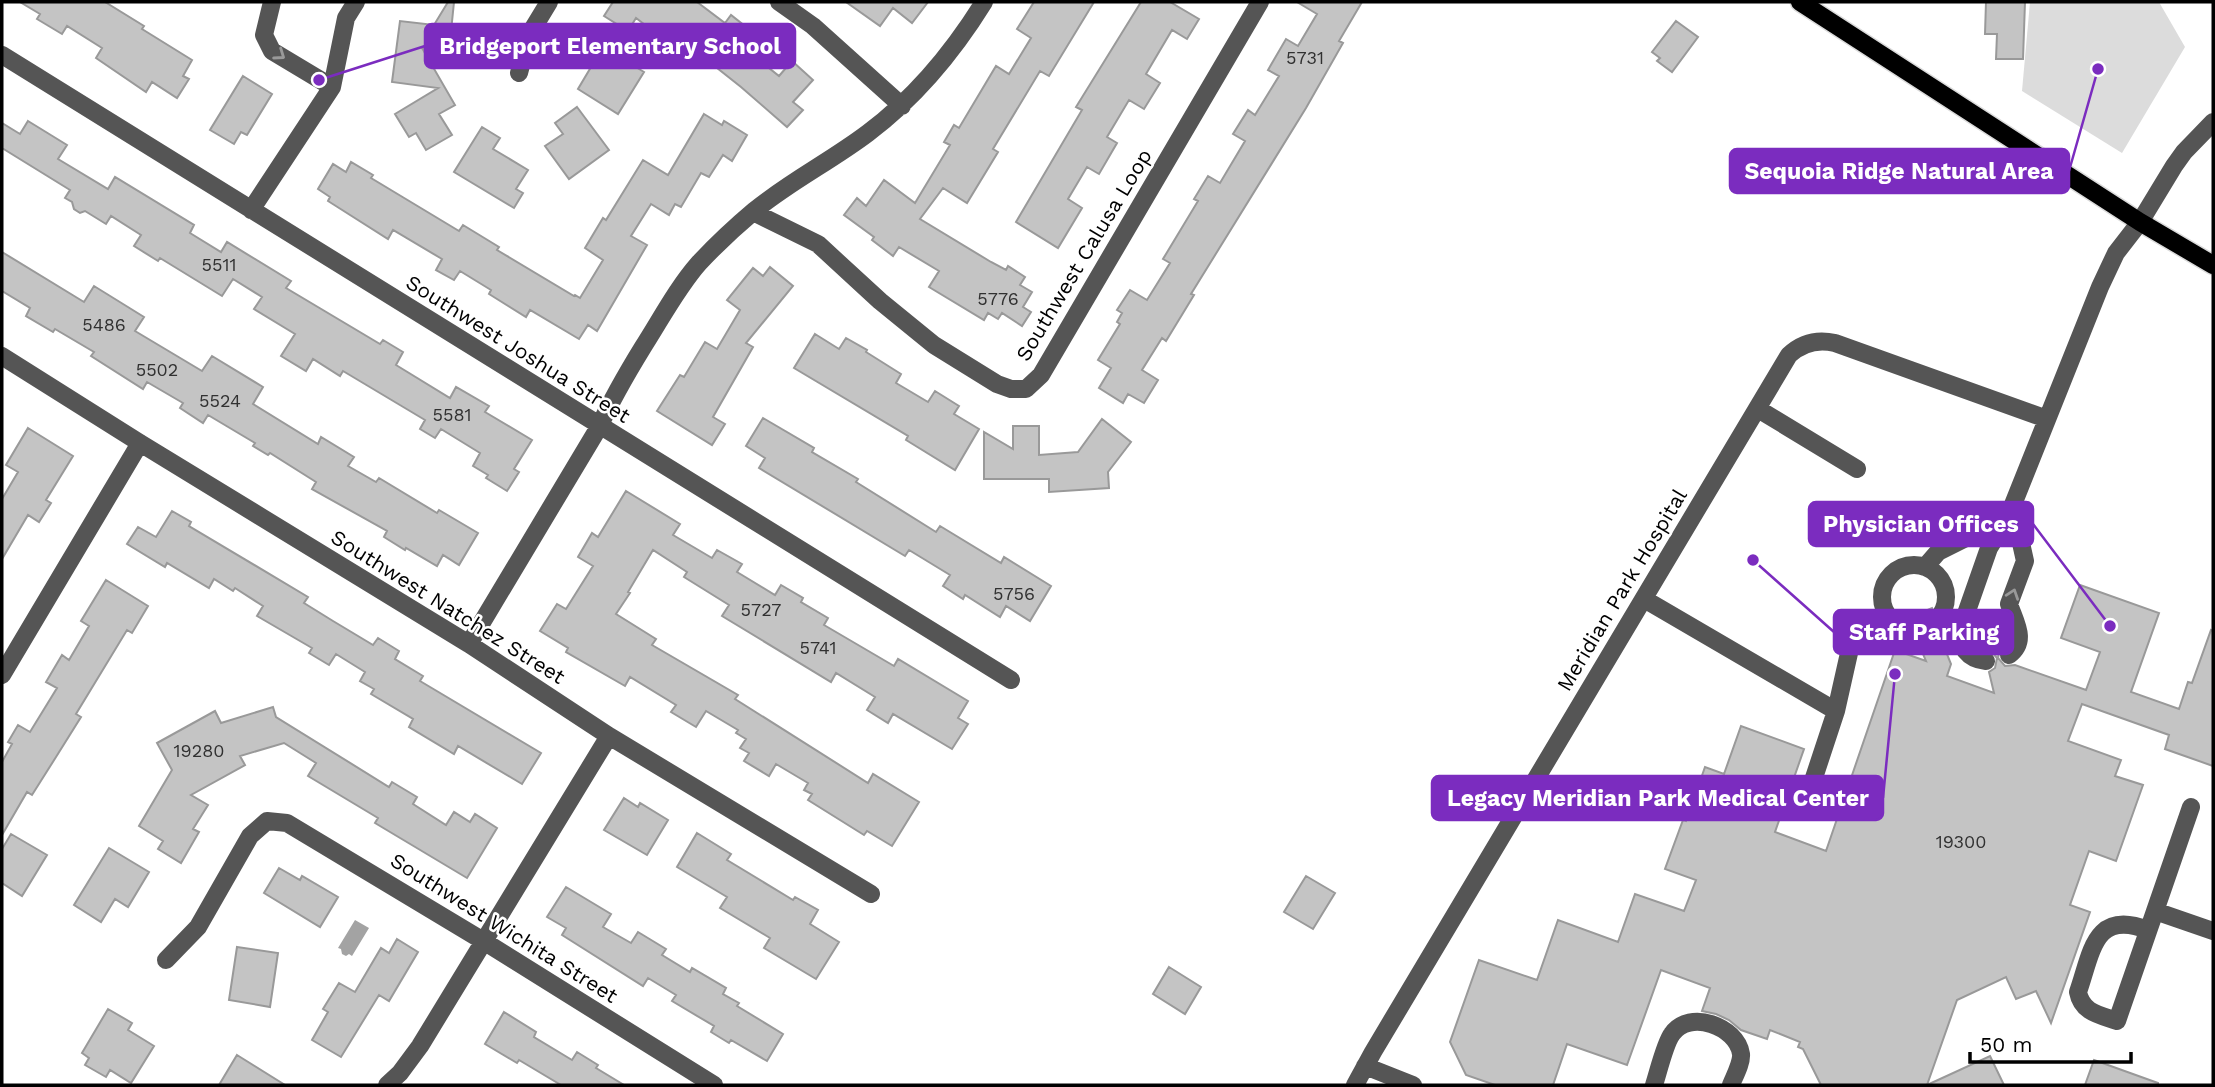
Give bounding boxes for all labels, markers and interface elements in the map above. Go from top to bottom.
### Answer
callout: Bridgeport Elementary School [425,24,795,68]
text: Bridgeport Elementary School [439,33,781,60]
one-way arrow [272,47,285,59]
house number: 5731 [1286,47,1324,68]
street label: Southwest Calusa Loop [1010,144,1157,365]
callout: Sequoia Ridge Natural Area [1730,149,2069,193]
text: Sequoia Ridge Natural Area [1744,158,2054,185]
house number: 5511 [202,254,237,275]
street label: Southwest Joshua Street [402,269,635,428]
house number: 5776 [977,288,1019,309]
house number: 5486 [82,314,126,335]
house number: 5502 [136,359,178,380]
house number: 5524 [199,390,241,411]
house number: 5581 [432,404,472,425]
street label: Meridian Park Hospital [1551,484,1692,695]
callout: Physician Offices [1809,502,2033,546]
text: Physician Offices [1823,511,2019,538]
street label: Southwest Natchez Street [327,524,570,689]
house number: 5756 [993,583,1035,604]
one-way arrow [2005,588,2019,600]
house number: 5727 [741,599,781,620]
callout: Staff Parking [1834,610,2013,654]
text: Staff Parking [1849,619,1999,646]
house number: 5741 [799,637,837,658]
house number: 19280 [174,740,224,761]
callout: Legacy Meridian Park Medical Center [1432,776,1883,820]
text: Legacy Meridian Park Medical Center [1447,785,1869,812]
house number: 19300 [1936,831,1986,852]
street label: Southwest Wichita Street [386,847,623,1008]
scale bar [1970,1020,2131,1064]
text: 50 m [1980,1032,2032,1057]

